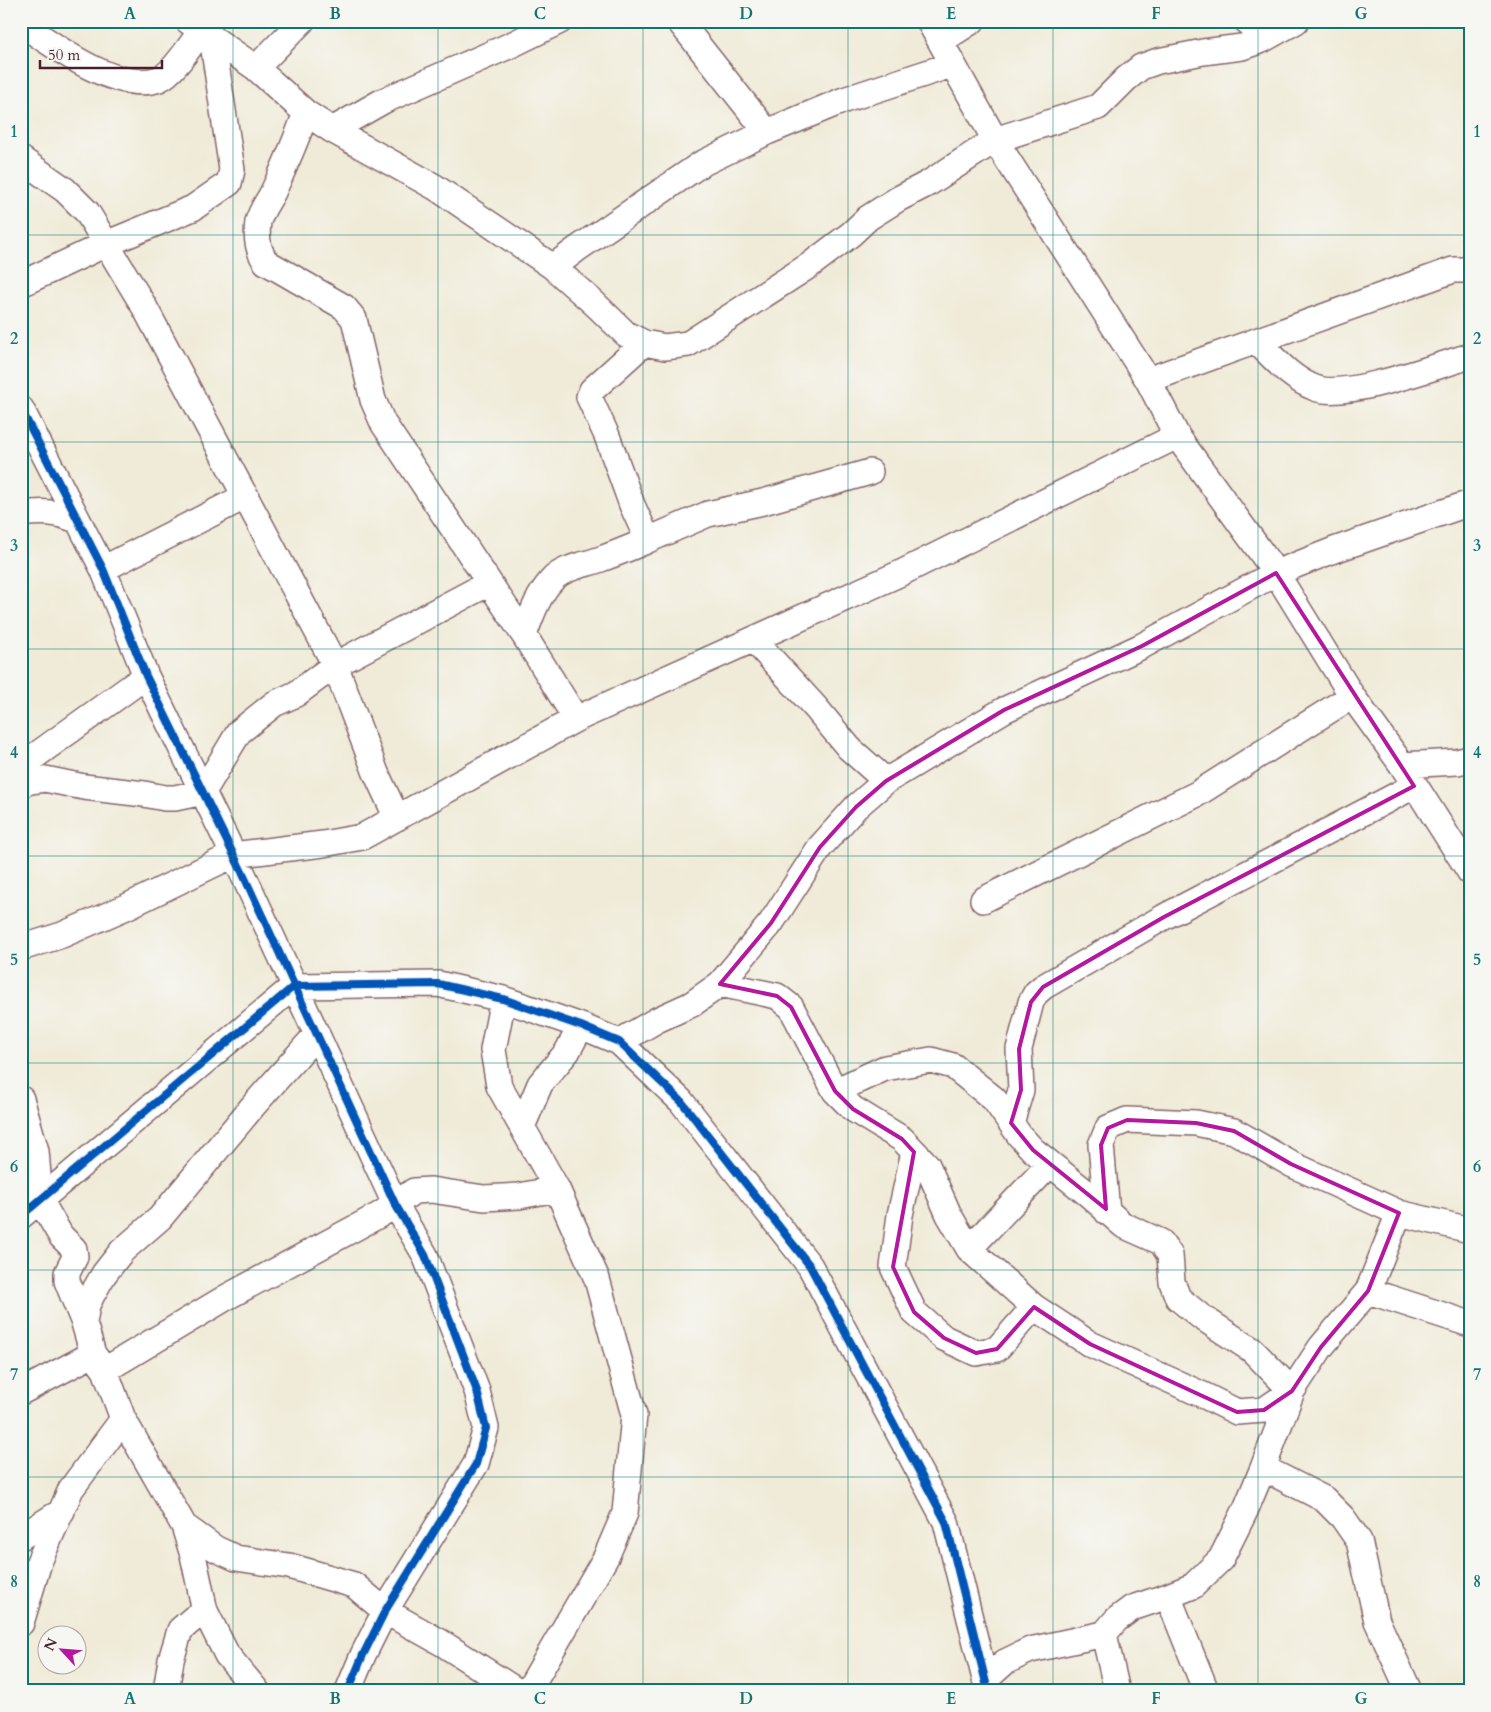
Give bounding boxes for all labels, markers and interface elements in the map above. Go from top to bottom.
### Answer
text: A [124,3,136,25]
text: B [329,3,341,25]
text: C [534,3,546,25]
text: D [739,3,753,25]
text: E [946,3,956,25]
text: F [1151,3,1161,25]
text: G [1354,3,1368,25]
scale bar [40,38,162,70]
text: 50 m [48,45,80,65]
text: 1 [10,121,18,143]
text: 1 [1473,121,1481,143]
text: 2 [10,328,18,350]
text: 2 [1473,328,1481,350]
text: 3 [10,535,18,557]
text: 3 [1473,535,1481,557]
text: 4 [10,742,18,764]
text: 4 [1473,742,1481,764]
text: 5 [10,949,18,971]
text: 5 [1473,949,1481,971]
text: 6 [10,1156,18,1178]
text: 6 [1473,1156,1481,1178]
text: 7 [10,1364,18,1386]
text: 7 [1473,1364,1481,1386]
text: 8 [10,1571,18,1593]
text: 8 [1473,1571,1481,1593]
north arrow [38,1624,88,1674]
text: N [40,1635,62,1654]
text: A [124,1688,136,1710]
text: B [329,1688,341,1710]
text: C [534,1688,546,1710]
text: D [739,1688,753,1710]
text: E [946,1688,956,1710]
text: F [1151,1688,1161,1710]
text: G [1354,1688,1368,1710]

